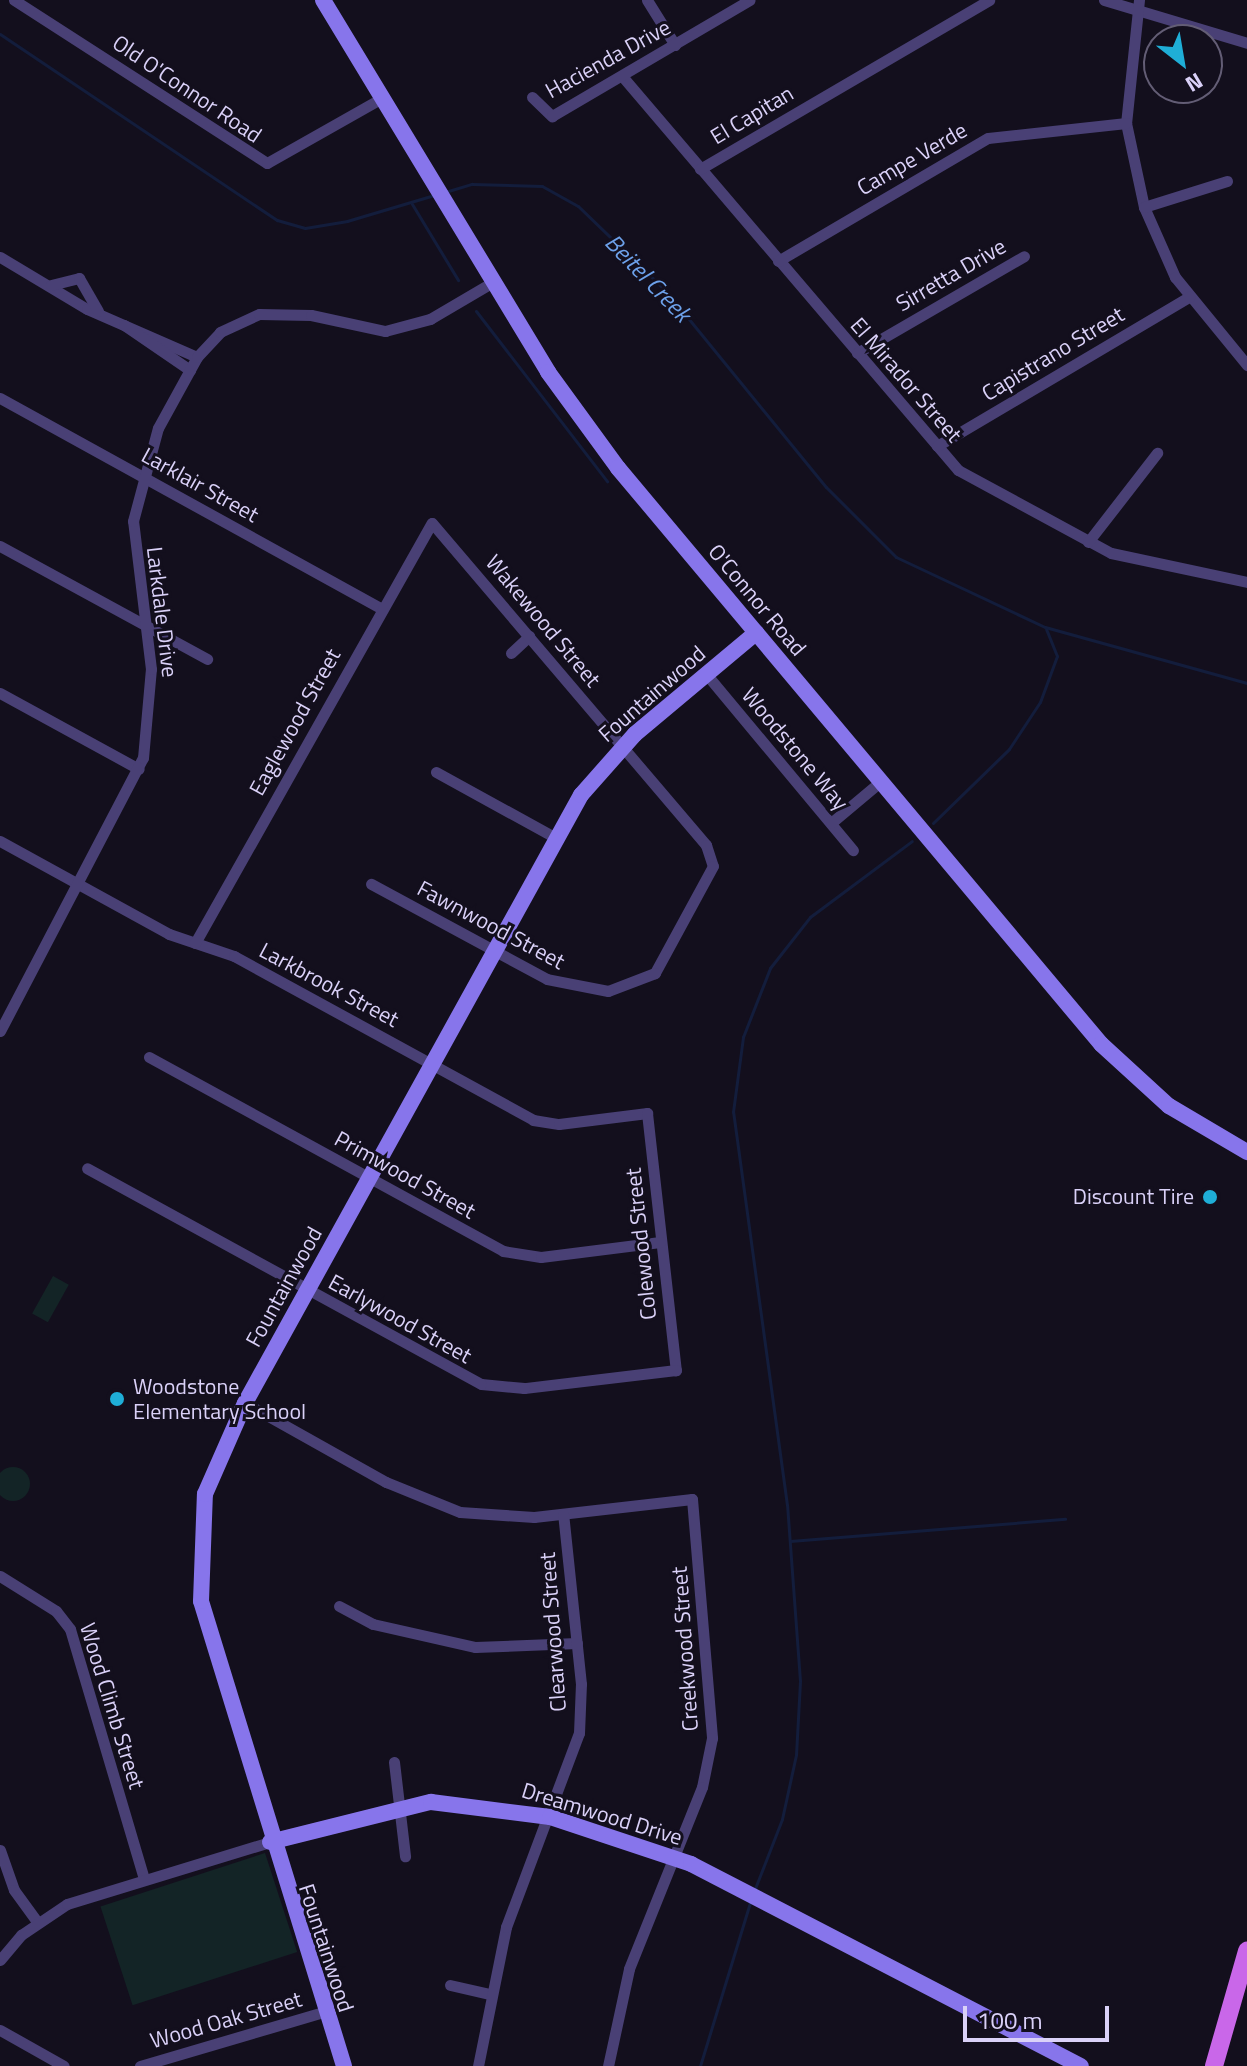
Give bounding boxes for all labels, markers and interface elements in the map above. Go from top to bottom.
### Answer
street label: Hacienda Drive [541,14,675,104]
north arrow [1143,24,1223,104]
street label: Old O'Connor Road [108,29,266,149]
text: N [1179,64,1210,101]
street label: El Capitan [706,80,798,150]
street label: Campe Verde [852,117,972,201]
water label: Beitel Creek [599,228,697,328]
street label: Sirretta Drive [891,233,1011,317]
street label: Capistrano Street [977,301,1129,407]
street label: El Mirador Street [845,312,967,448]
street label: Larklair Street [137,442,263,528]
street label: O'Connor Road [703,539,811,661]
street label: Larkdale Drive [141,545,183,679]
street label: Wakewood Street [480,550,606,692]
street label: Fountainwood [593,640,711,748]
street label: Eaglewood Street [244,644,346,800]
street label: Woodstone Way [736,682,854,816]
street label: Fawnwood Street [413,875,569,975]
street label: Larkbrook Street [255,937,403,1033]
street label: Primwood Street [330,1125,480,1225]
street label: Colewood Street [620,1167,662,1321]
place label: Discount Tire [1073,1184,1194,1210]
marker: Discount Tire [1201,1188,1219,1206]
street label: Fountainwood [240,1222,328,1352]
street label: Earlywood Street [324,1269,476,1369]
place label: Woodstone Elementary School [133,1373,306,1424]
marker: Woodstone Elementary School [108,1390,126,1408]
street label: Clearwood Street [534,1551,572,1713]
street label: Creekwood Street [666,1566,704,1732]
street label: Wood Climb Street [74,1620,150,1792]
street label: Dreamwood Drive [519,1777,685,1851]
street label: Fountainwood [293,1881,359,2015]
street label: Wood Oak Street [147,1986,305,2054]
scale bar [967,1990,1113,2040]
text: 100 m [977,2002,1043,2038]

